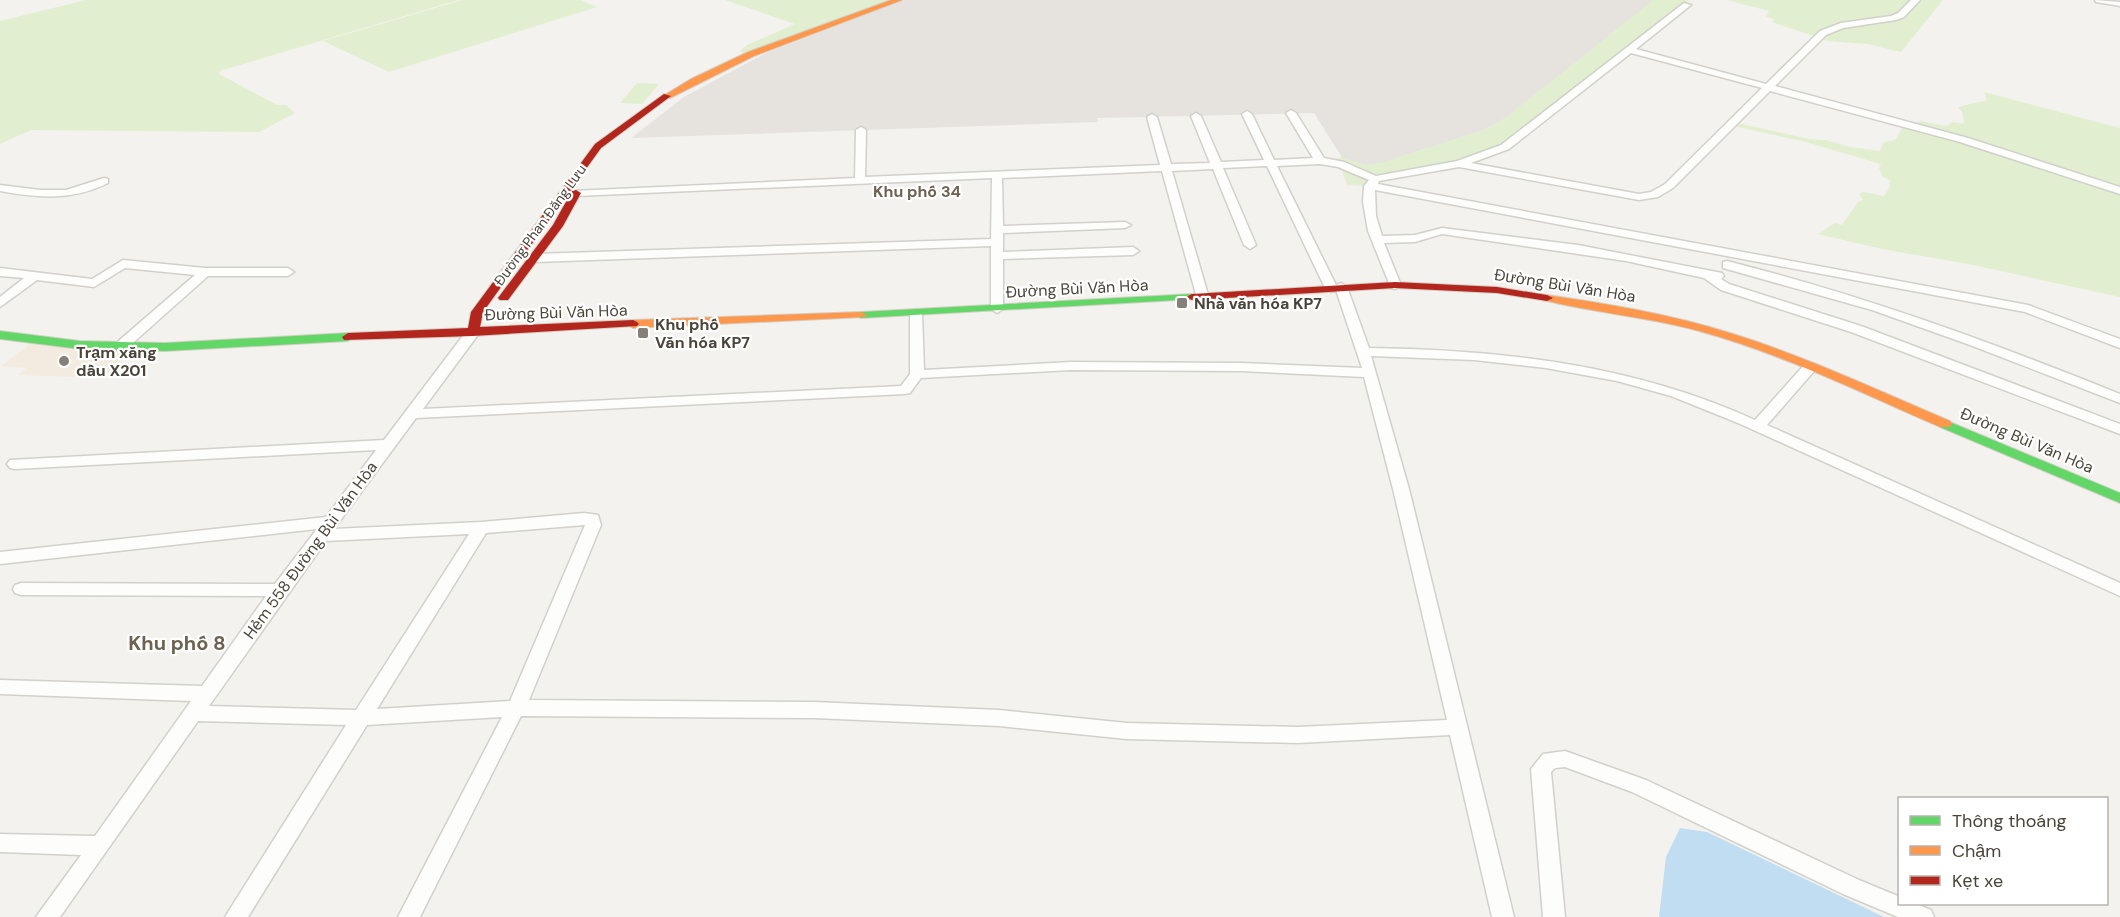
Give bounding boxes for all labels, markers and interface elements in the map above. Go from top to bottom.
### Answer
street label: Đường Phan Đăng Lưu [490,161,590,289]
district label: Khu phố 34 [873,181,961,202]
street label: Đường Bùi Văn Hòa [1493,264,1637,307]
street label: Đường Bùi Văn Hòa [1005,274,1149,303]
place label: Nhà văn hóa KP7 [1194,293,1322,314]
marker: Nhà văn hóa KP7 [1175,296,1189,310]
street label: Đường Bùi Văn Hòa [484,300,628,325]
place label: Khu phố Văn hóa KP7 [655,314,750,353]
marker: Khu phố Văn hóa KP7 [636,326,650,340]
place label: Trạm xăng dầu X201 [76,342,157,381]
marker: Trạm xăng dầu X201 [57,354,71,368]
street label: Đường Bùi Văn Hòa [1957,403,2097,478]
street label: Hẻm 558 Đường Bùi Văn Hòa [239,457,382,643]
district label: Khu phố 8 [128,630,226,656]
legend [1898,797,2108,905]
text: Thông thoáng [1952,809,2067,833]
text: Chậm [1952,839,2001,863]
text: Kẹt xe [1952,869,2003,893]

